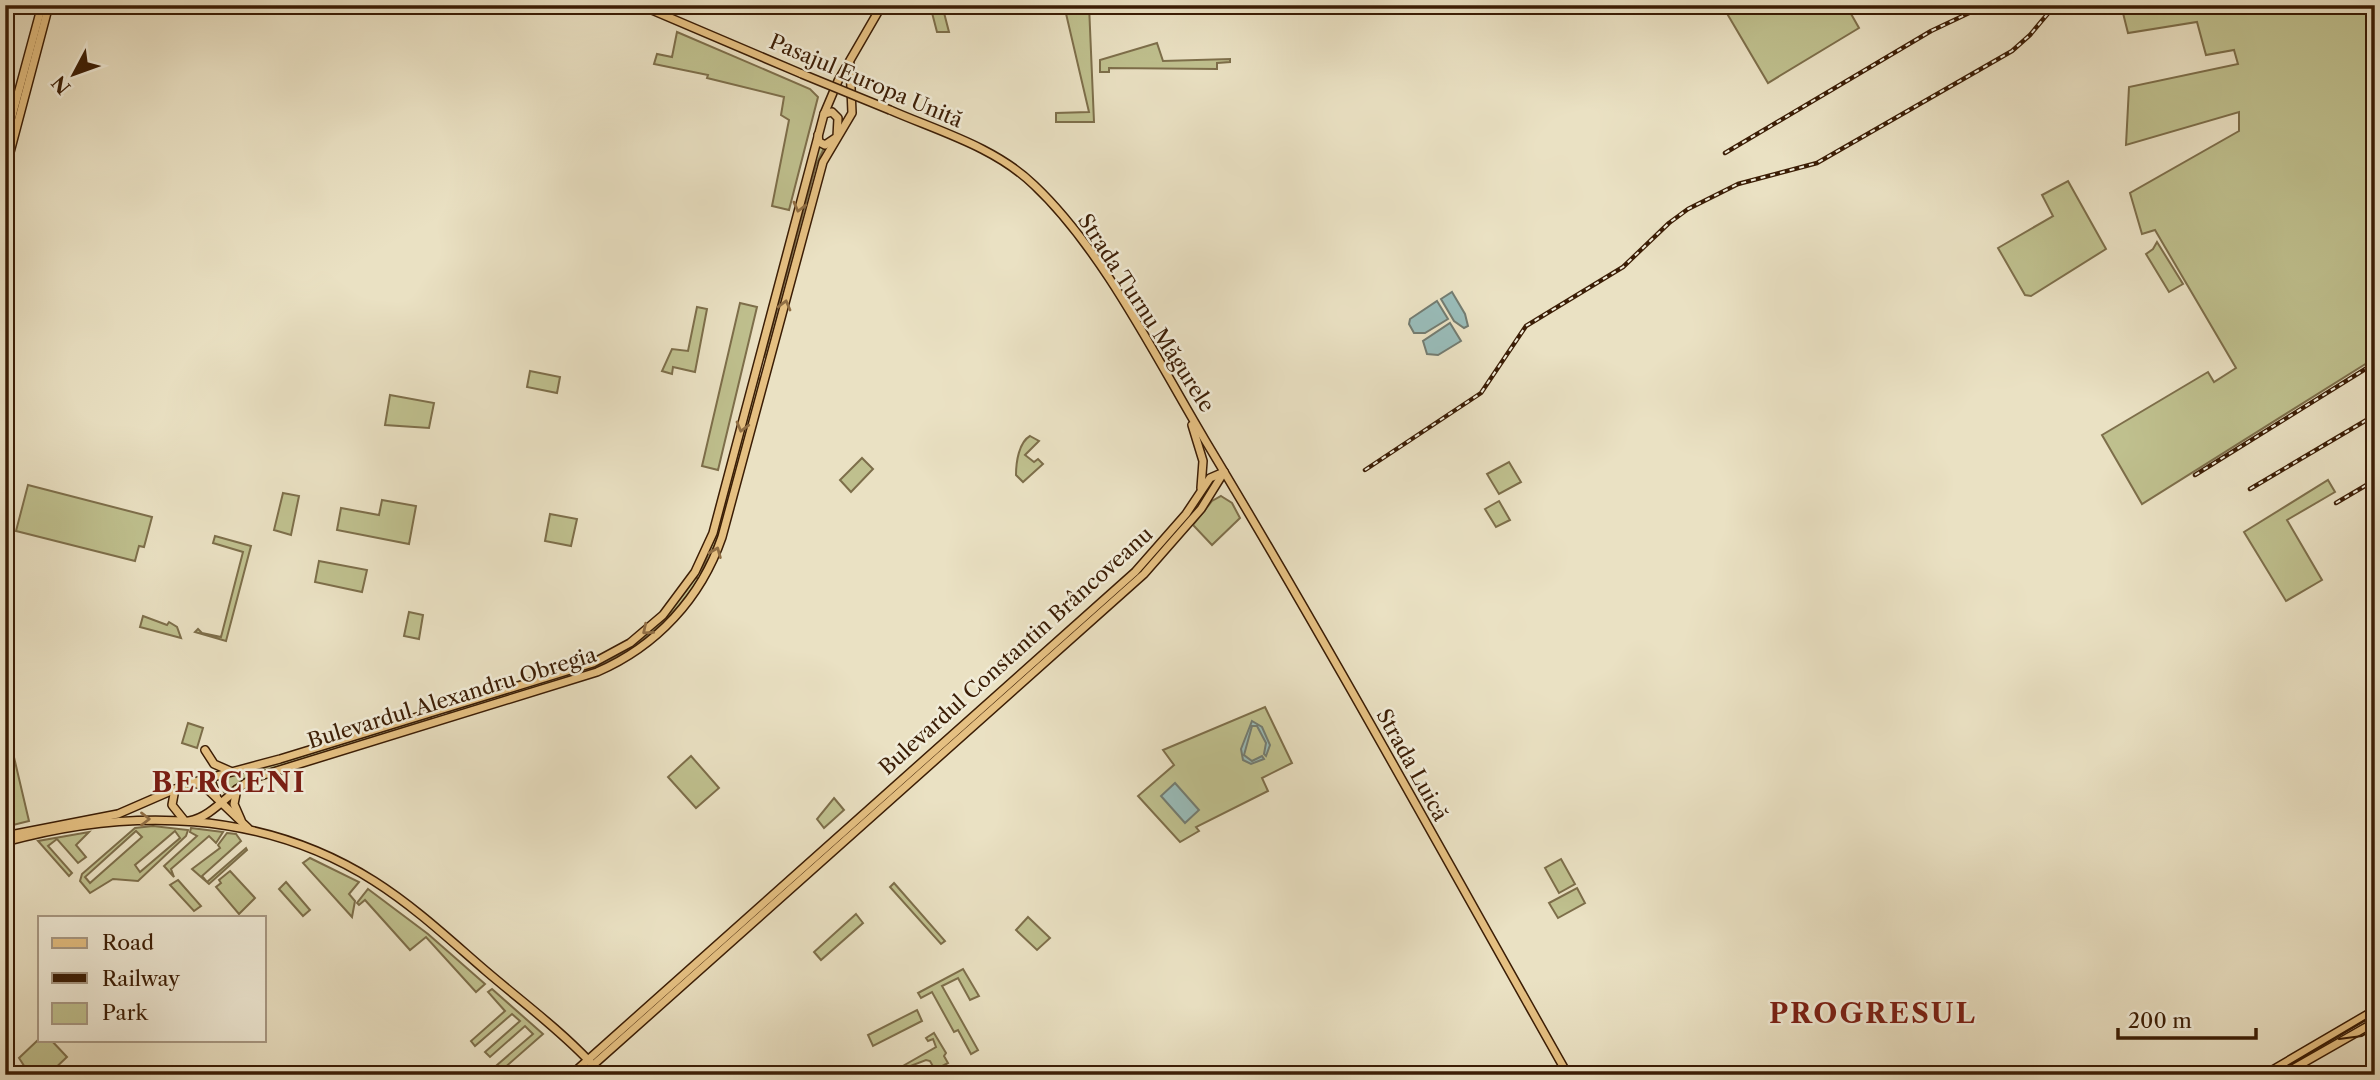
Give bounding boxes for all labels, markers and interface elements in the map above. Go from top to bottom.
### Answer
street label: Pasajul Europa Unită [766,28,967,133]
north arrow [38,38,108,108]
text: N [47,71,76,99]
one-way arrow [793,201,807,213]
street label: Strada Turnu Măgurele [1073,209,1220,417]
one-way arrow [777,299,792,311]
one-way arrow [736,421,750,433]
street label: Bulevardul Constantin Brâncoveanu [874,521,1158,780]
one-way arrow [708,547,722,559]
one-way arrow [642,622,655,634]
street label: Bulevardul Alexandru Obregia [304,641,600,753]
street label: Strada Luică [1371,704,1454,826]
district label: BERCENI [151,765,307,799]
one-way arrow [140,811,150,827]
legend [38,916,266,1042]
text: Road [102,930,154,955]
text: Railway [102,966,180,991]
district label: PROGRESUL [1769,996,1977,1030]
scale bar [2118,996,2256,1040]
text: Park [102,1000,148,1025]
text: 200 m [2128,1008,2192,1033]

